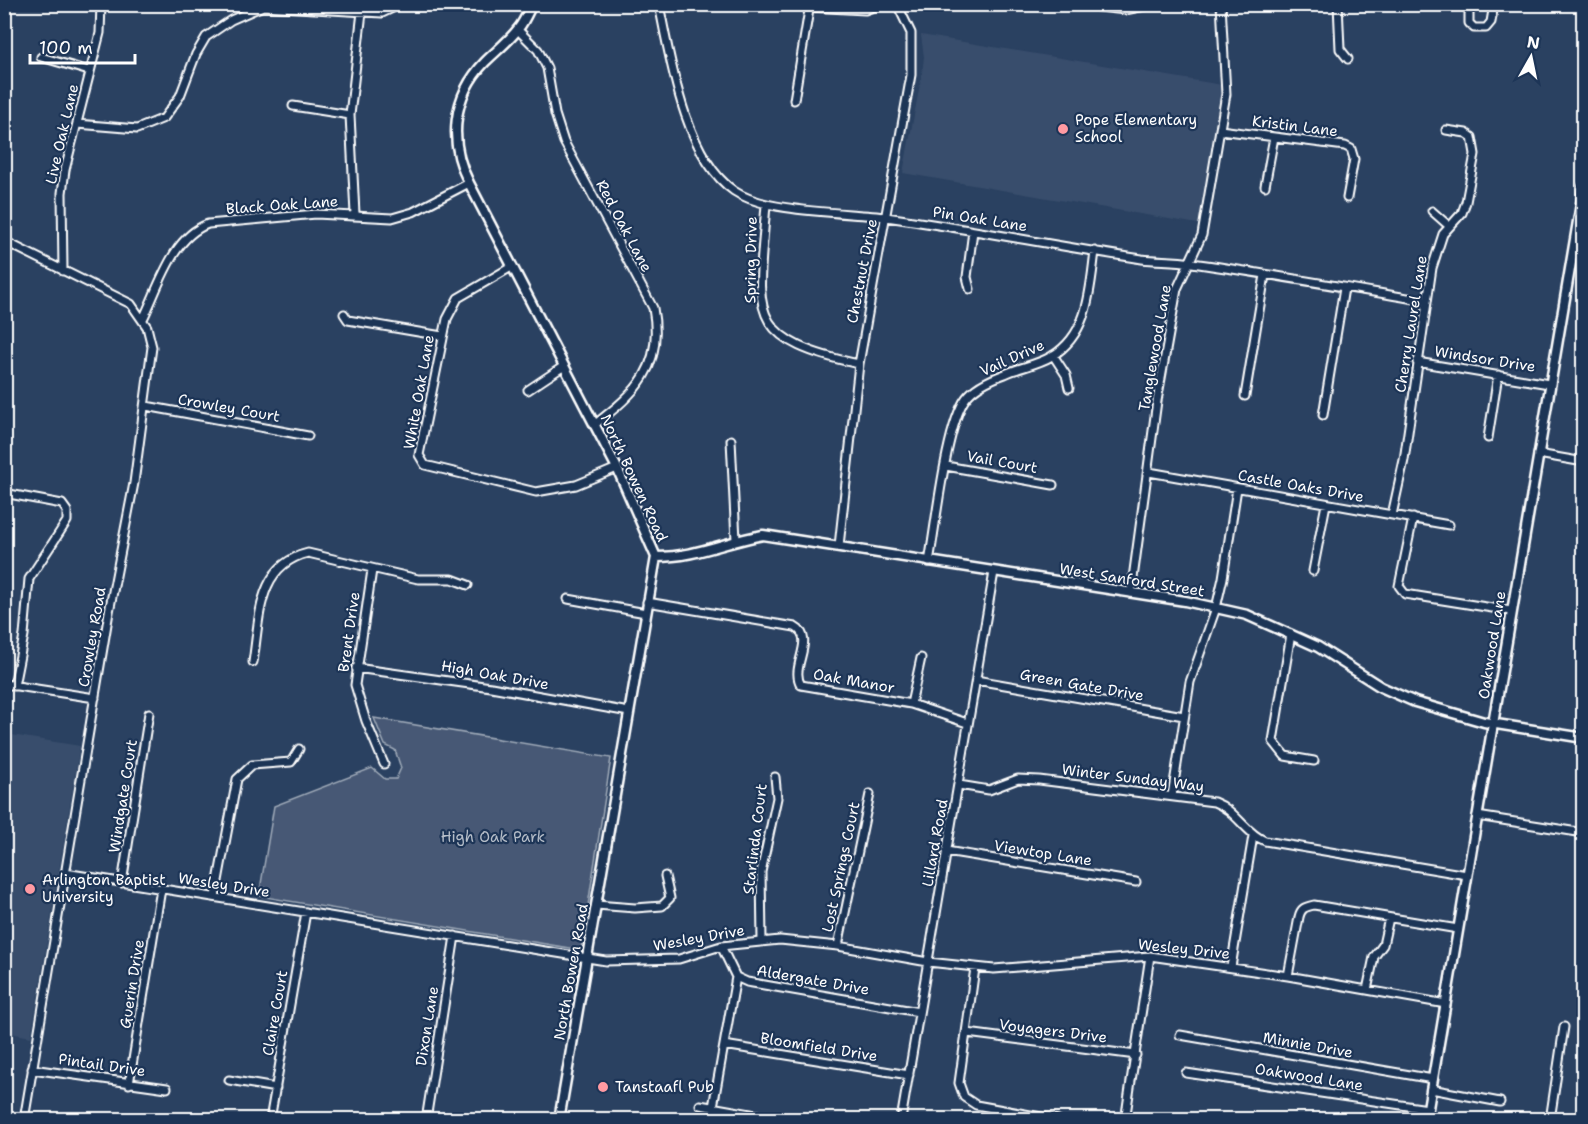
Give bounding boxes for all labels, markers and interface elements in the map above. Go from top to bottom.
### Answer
scale bar [30,27,135,65]
north arrow [1501,27,1561,87]
text: N [1525,31,1541,54]
text: 100 m [39,36,93,60]
street label: Live Oak Lane [41,82,83,186]
place label: Pope Elementary School [1075,110,1197,147]
street label: Kristin Lane [1251,111,1339,141]
marker: Pope Elementary School [1056,122,1070,136]
street label: Red Oak Lane [591,176,657,276]
street label: Black Oak Lane [225,191,339,219]
street label: Pin Oak Lane [931,202,1029,236]
street label: Spring Drive [740,216,762,304]
street label: Chestnut Drive [842,217,882,325]
street label: Cherry Laurel Lane [1390,254,1432,394]
street label: Tanglewood Lane [1134,283,1176,413]
street label: White Oak Lane [399,333,439,451]
street label: Vail Drive [977,335,1047,381]
street label: Windsor Drive [1433,341,1537,377]
street label: Crowley Court [176,389,282,427]
street label: North Bowen Road [596,411,673,545]
street label: Vail Court [965,446,1039,478]
street label: Castle Oaks Drive [1236,465,1366,507]
street label: West Sanford Street [1058,559,1206,601]
street label: Crowley Road [73,585,111,689]
street label: Oakwood Lane [1474,590,1510,700]
street label: Brent Drive [333,591,365,673]
street label: High Oak Drive [440,656,550,694]
street label: Oak Manor [812,664,896,698]
street label: Green Gate Drive [1018,664,1146,706]
street label: Windgate Court [104,738,142,854]
street label: Winter Sunday Way [1061,759,1205,797]
street label: Starlinda Court [738,782,772,896]
street label: Lillard Road [917,797,953,888]
street label: Lost Springs Court [817,800,865,934]
park label: High Oak Park [441,827,545,847]
street label: Viewtop Lane [992,835,1094,871]
street label: Wesley Drive [177,868,271,902]
place label: Arlington Baptist University [42,870,166,907]
marker: Arlington Baptist University [23,882,37,896]
street label: North Bowen Road [549,902,593,1042]
street label: Wesley Drive [652,920,746,956]
street label: Wesley Drive [1137,934,1231,964]
street label: Guerin Drive [115,938,149,1030]
street label: Aldergate Drive [755,960,871,1000]
street label: Claire Court [258,969,292,1057]
street label: Dixon Lane [411,985,443,1067]
street label: Voyagers Drive [998,1014,1108,1048]
street label: Minnie Drive [1261,1027,1355,1063]
street label: Bloomfield Drive [759,1028,879,1066]
street label: Pintail Drive [57,1049,147,1081]
street label: Oakwood Lane [1254,1059,1364,1095]
place label: Tanstaafl Pub [615,1077,714,1097]
marker: Tanstaafl Pub [596,1080,610,1094]

